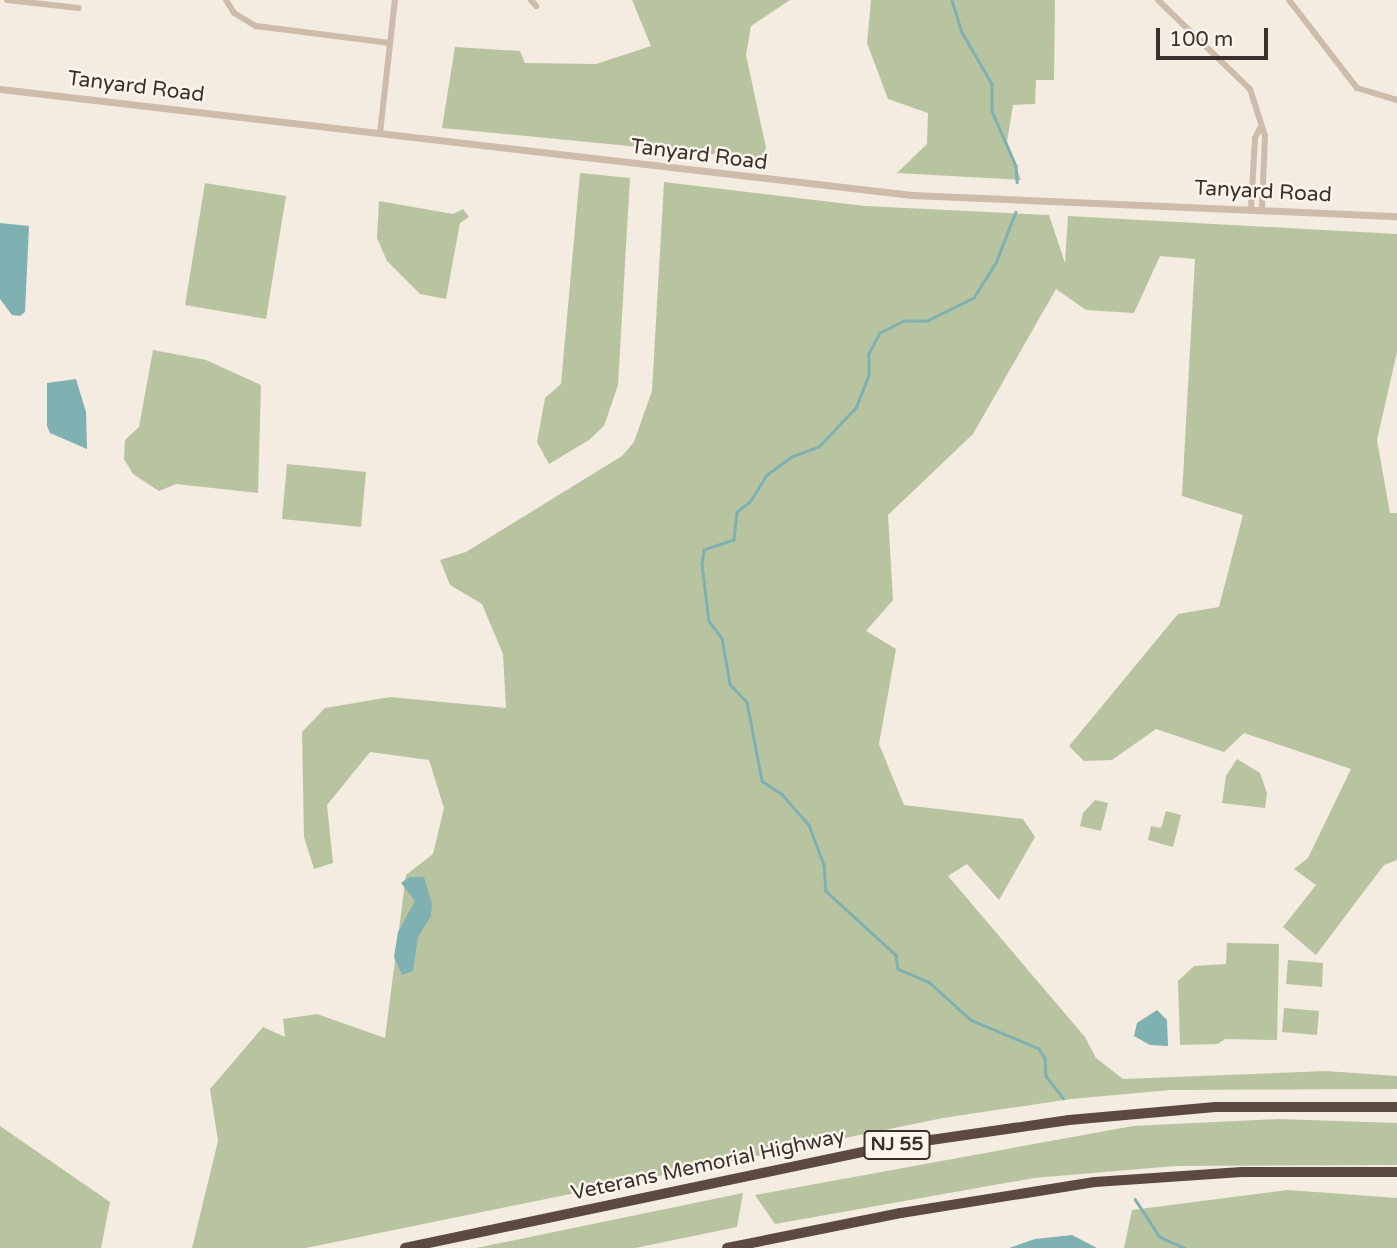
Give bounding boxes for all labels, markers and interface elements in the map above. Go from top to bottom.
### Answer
scale bar [1159,14,1271,58]
text: 100 m [1169,27,1233,52]
street label: Tanyard Road [66,66,206,108]
street label: Tanyard Road [629,134,769,176]
street label: Tanyard Road [1194,176,1332,208]
street label: Veterans Memorial Highway [569,1124,847,1206]
road number: NJ 55 [862,1130,932,1161]

